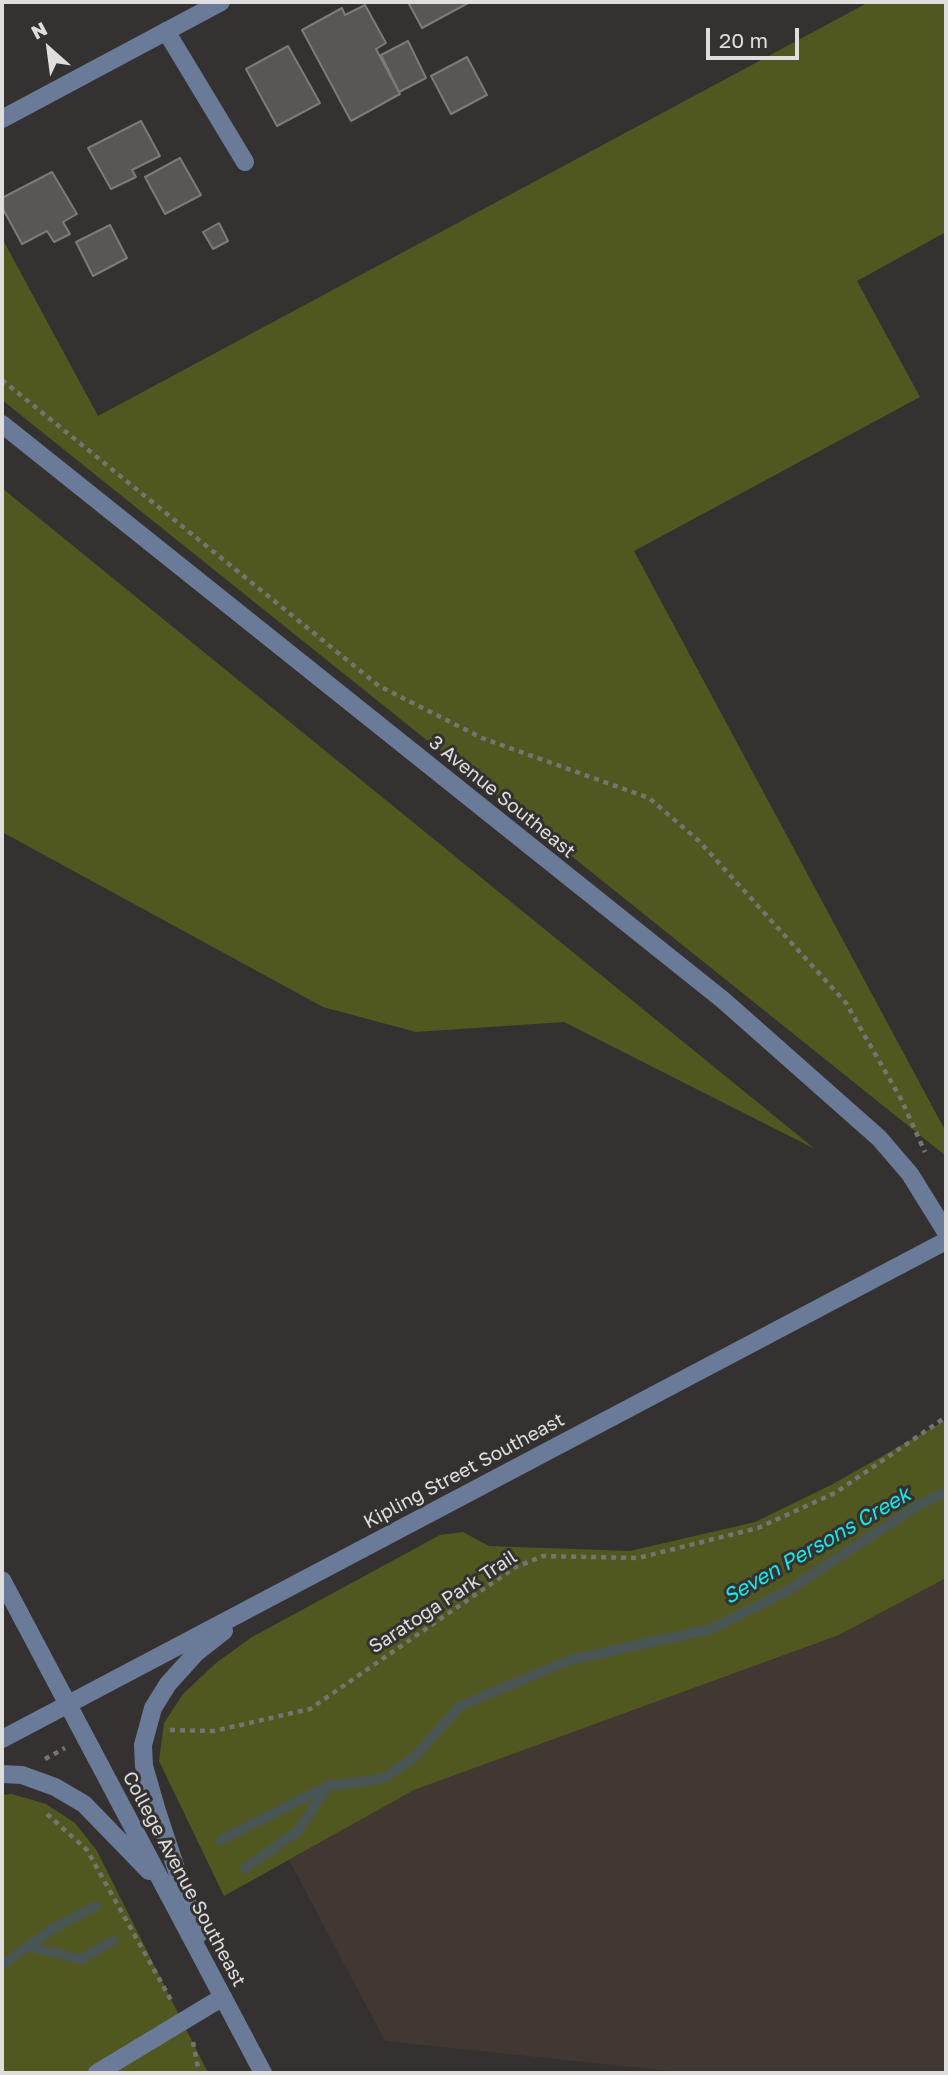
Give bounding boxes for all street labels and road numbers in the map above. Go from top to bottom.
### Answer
street label: 3 Avenue Southeast [424,731,580,863]
street label: Kipling Street Southeast [360,1408,568,1534]
street label: Saratoga Park Trail [365,1546,521,1658]
street label: College Avenue Southeast [118,1768,250,1990]

